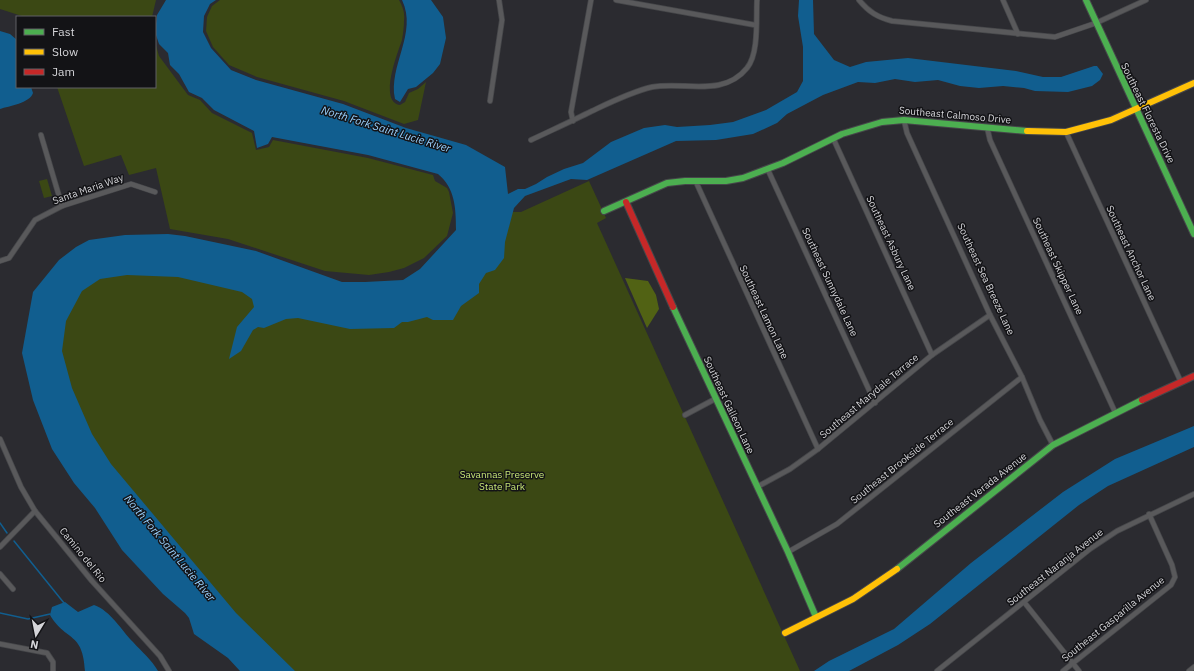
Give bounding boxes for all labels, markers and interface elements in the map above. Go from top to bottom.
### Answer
legend [16,16,156,88]
text: Fast [52,24,75,39]
text: Slow [52,44,78,59]
street label: Southeast Floresta Drive [1118,61,1178,166]
text: Jam [52,64,75,79]
water label: North Fork Saint Lucie River [320,103,453,156]
street label: Southeast Calmoso Drive [898,104,1012,126]
street label: Santa Maria Way [51,171,125,207]
street label: Southeast Asbury Lane [863,194,919,293]
street label: Southeast Anchor Lane [1103,203,1159,303]
street label: Southeast Skipper Lane [1030,215,1087,317]
street label: Southeast Sea Breeze Lane [954,221,1018,337]
street label: Southeast Sunnydale Lane [799,225,861,339]
street label: Southeast Lamon Lane [737,263,792,361]
street label: Southeast Marydale Terrace [817,350,922,441]
street label: Southeast Galleon Lane [701,354,758,456]
street label: Southeast Brookside Terrace [848,415,957,507]
street label: Southeast Verada Avenue [931,449,1030,530]
park label: Savannas Preserve State Park [460,468,545,493]
water label: North Fork Saint Lucie River [121,492,219,605]
street label: Camino del Rio [57,525,109,586]
street label: Southeast Naranja Avenue [1004,525,1106,609]
street label: Southeast Gasparilla Avenue [1059,573,1168,665]
north arrow [16,615,56,655]
text: N [29,637,39,652]

